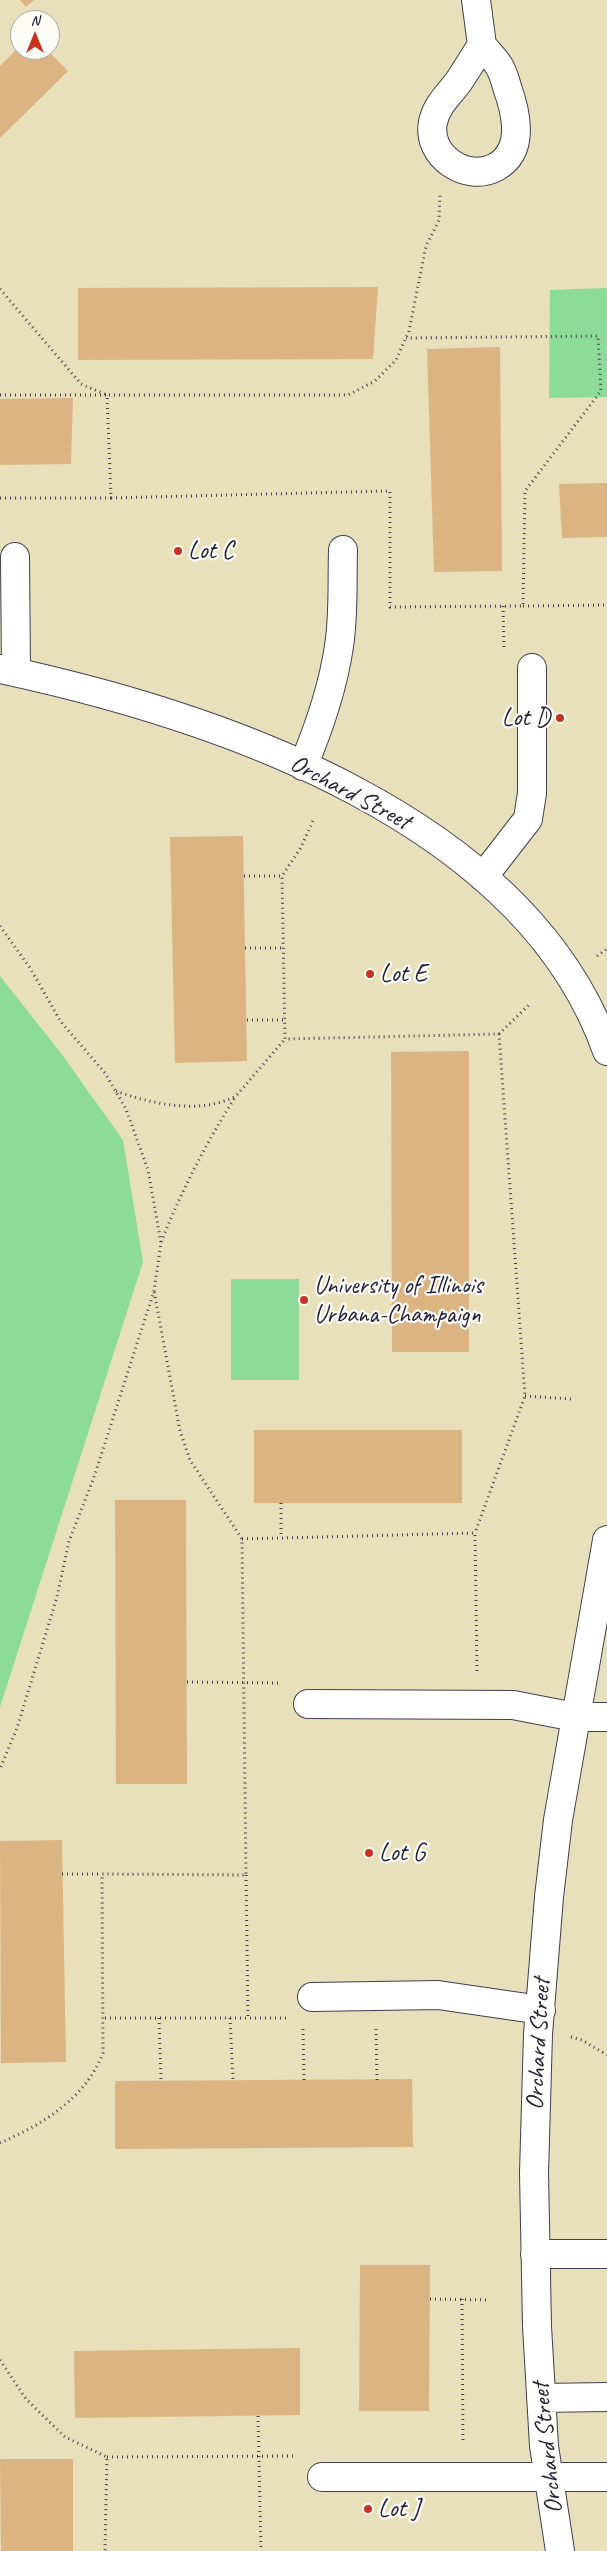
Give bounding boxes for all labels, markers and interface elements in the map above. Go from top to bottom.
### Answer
north arrow [10,10,60,60]
text: N [31,12,39,29]
place label: Lot C [188,536,234,566]
marker: Lot C [172,545,184,557]
place label: Lot D [502,703,550,733]
marker: Lot D [554,712,566,724]
street label: Orchard Street [285,749,415,837]
place label: Lot E [380,959,427,989]
marker: Lot E [364,968,376,980]
place label: University of Illinois Urbana-Champaign [314,1271,482,1330]
marker: University of Illinois Urbana-Champaign [298,1294,310,1306]
place label: Lot G [379,1838,425,1868]
marker: Lot G [363,1847,375,1859]
street label: Orchard Street [521,1977,557,2111]
street label: Orchard Street [526,2381,570,2515]
place label: Lot J [378,2494,419,2524]
marker: Lot J [362,2503,374,2515]

